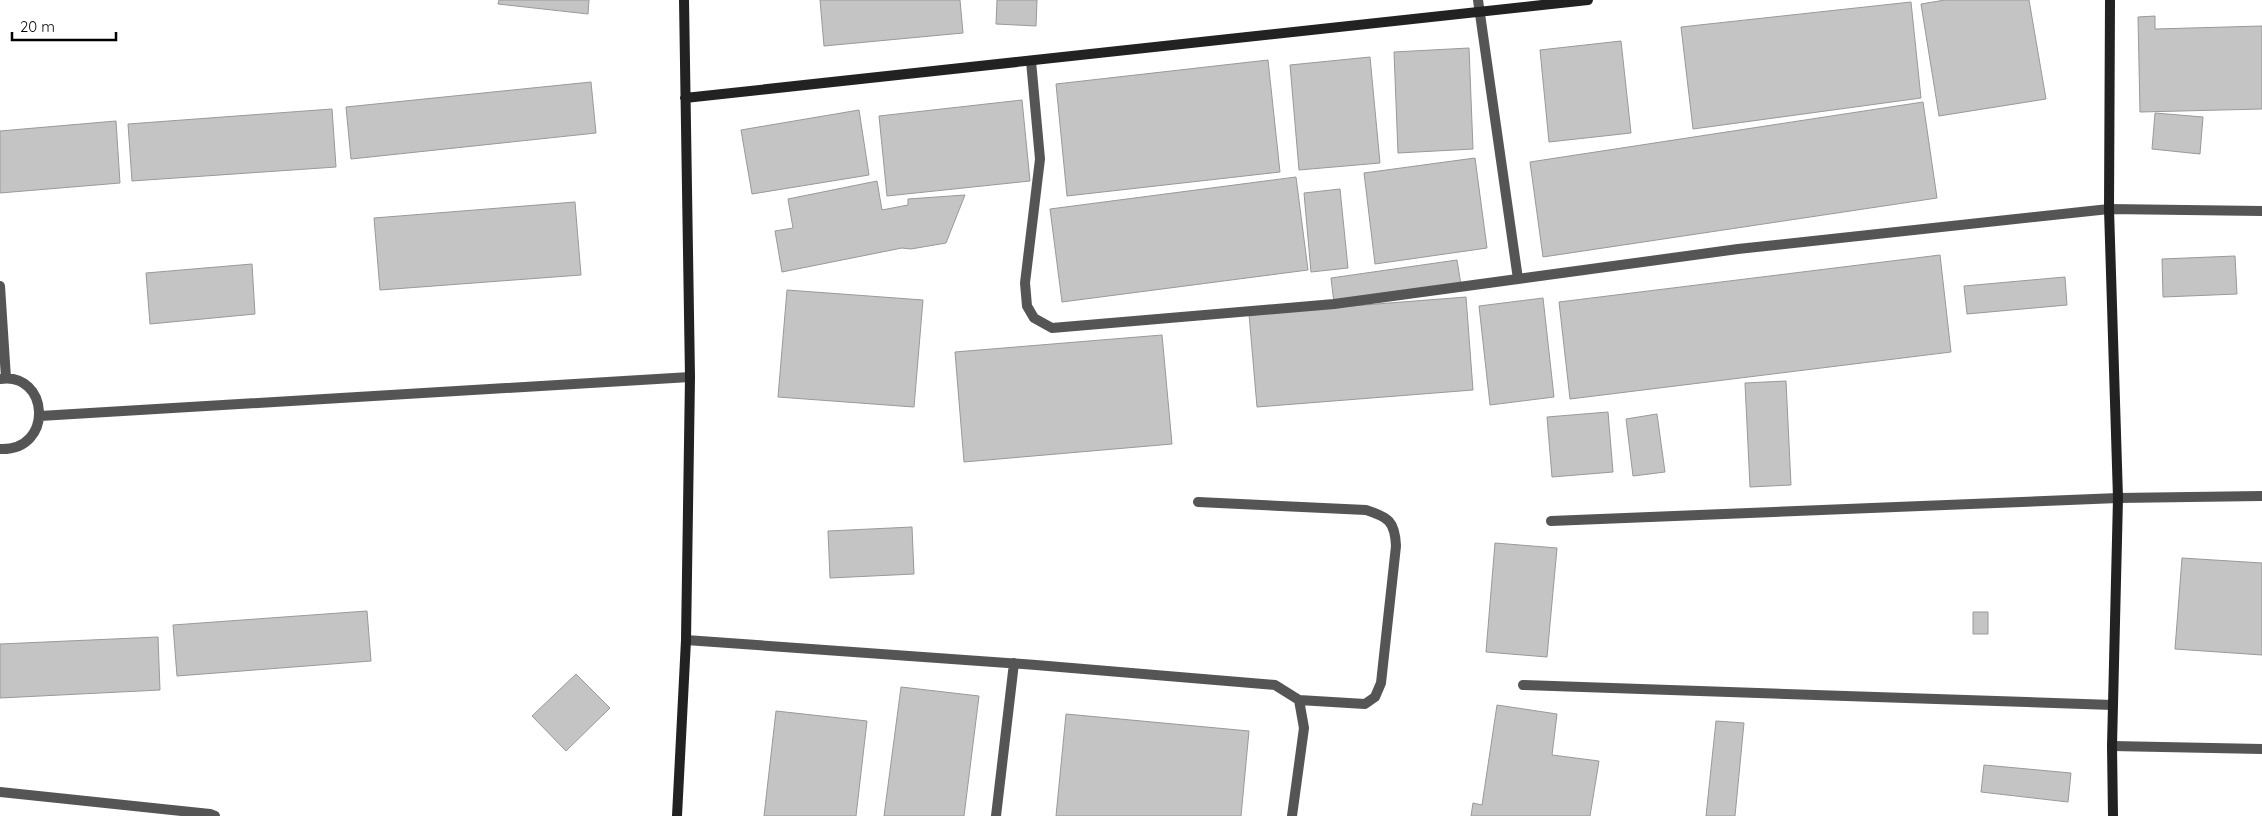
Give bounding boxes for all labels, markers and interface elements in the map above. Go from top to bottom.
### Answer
scale bar [12,10,116,42]
text: 20 m [20,17,55,36]

